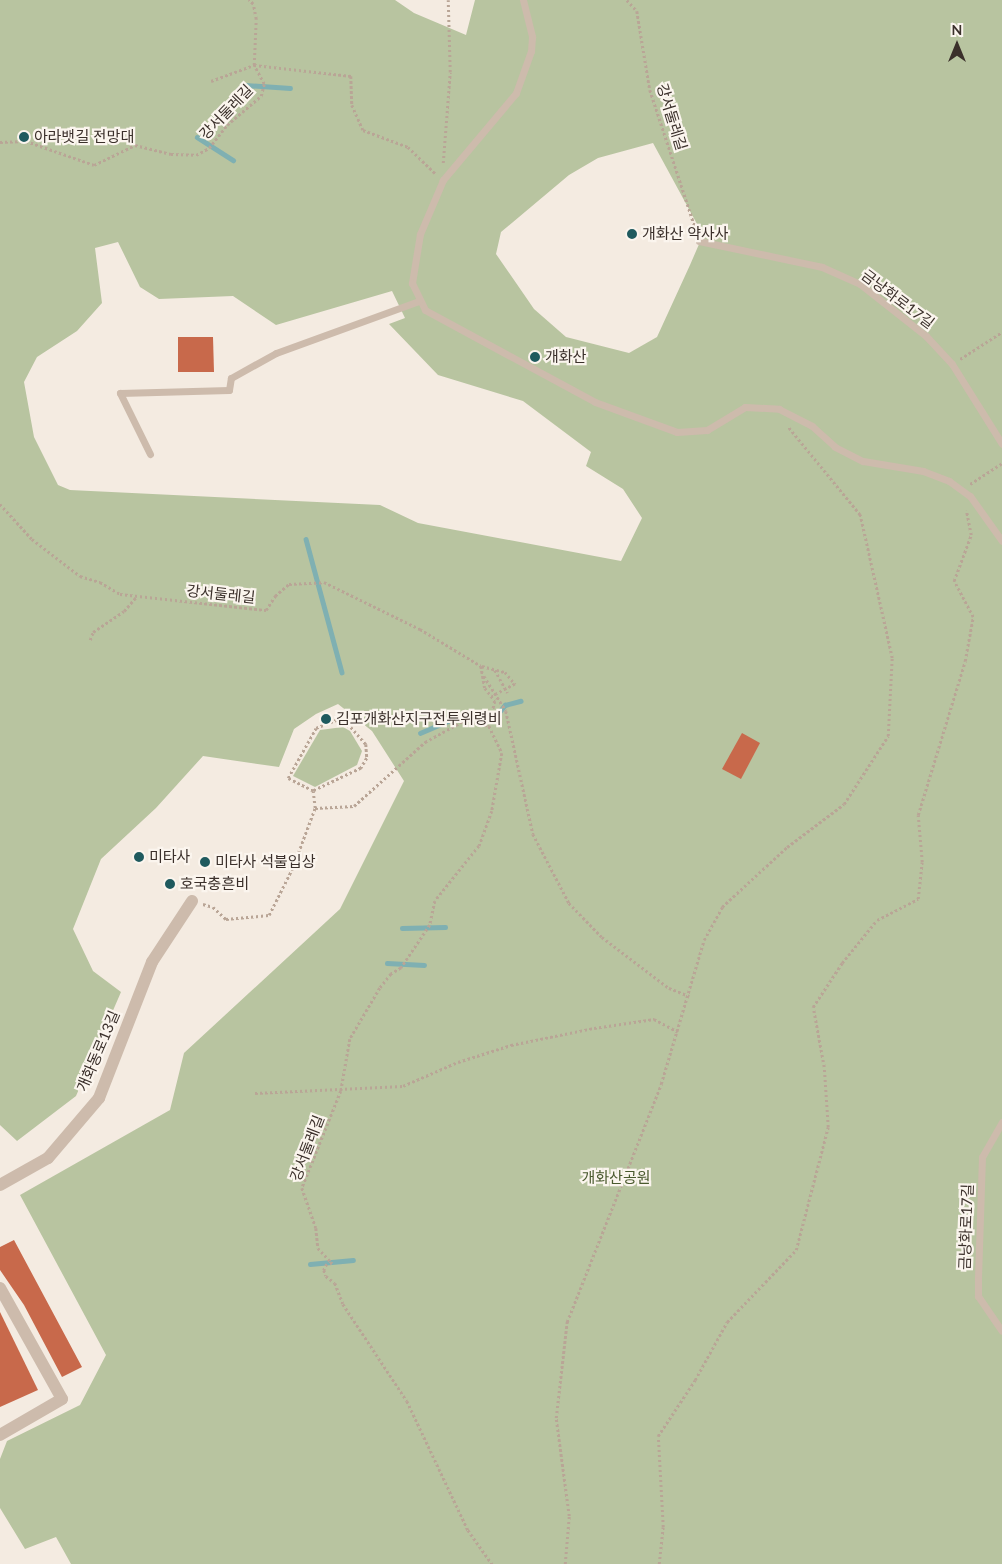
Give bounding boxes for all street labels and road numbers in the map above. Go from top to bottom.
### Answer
street label: 강서둘레길 [196,81,256,143]
street label: 강서둘레길 [653,81,691,153]
street label: 금낭화로17길 [858,266,938,332]
street label: 강서둘레길 [186,581,256,607]
street label: 개화동로13길 [73,1008,123,1094]
street label: 강서둘레길 [286,1113,328,1183]
street label: 금낭화로17길 [955,1184,977,1270]

